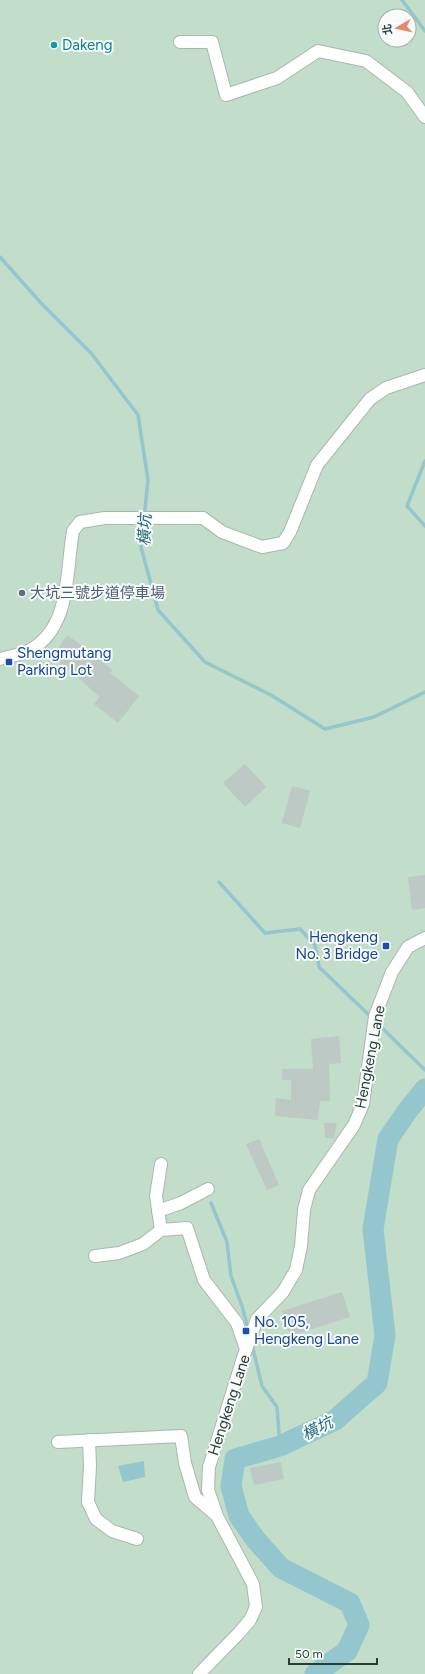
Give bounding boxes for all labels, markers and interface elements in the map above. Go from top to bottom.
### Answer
north arrow [377,8,417,48]
text: 北 [380,23,395,36]
place label: Dakeng [62,36,112,54]
marker: Dakeng [49,40,59,50]
water label: 橫坑 [134,512,155,547]
place label: 大坑三號步道停車場 [30,584,165,602]
marker: 大坑三號步道停車場 [17,588,27,598]
place label: Shengmutang Parking Lot [17,644,112,679]
marker: Shengmutang Parking Lot [4,657,14,667]
place label: Hengkeng No. 3 Bridge [295,928,378,963]
marker: Hengkeng No. 3 Bridge [381,941,391,951]
street label: Hengkeng Lane [351,1004,389,1110]
place label: No. 105, Hengkeng Lane [254,1313,359,1348]
marker: No. 105, Hengkeng Lane [241,1326,251,1336]
street label: Hengkeng Lane [204,1352,254,1458]
water label: 橫坑 [299,1412,338,1444]
scale bar [289,1640,377,1666]
text: 50 m [295,1647,323,1661]

